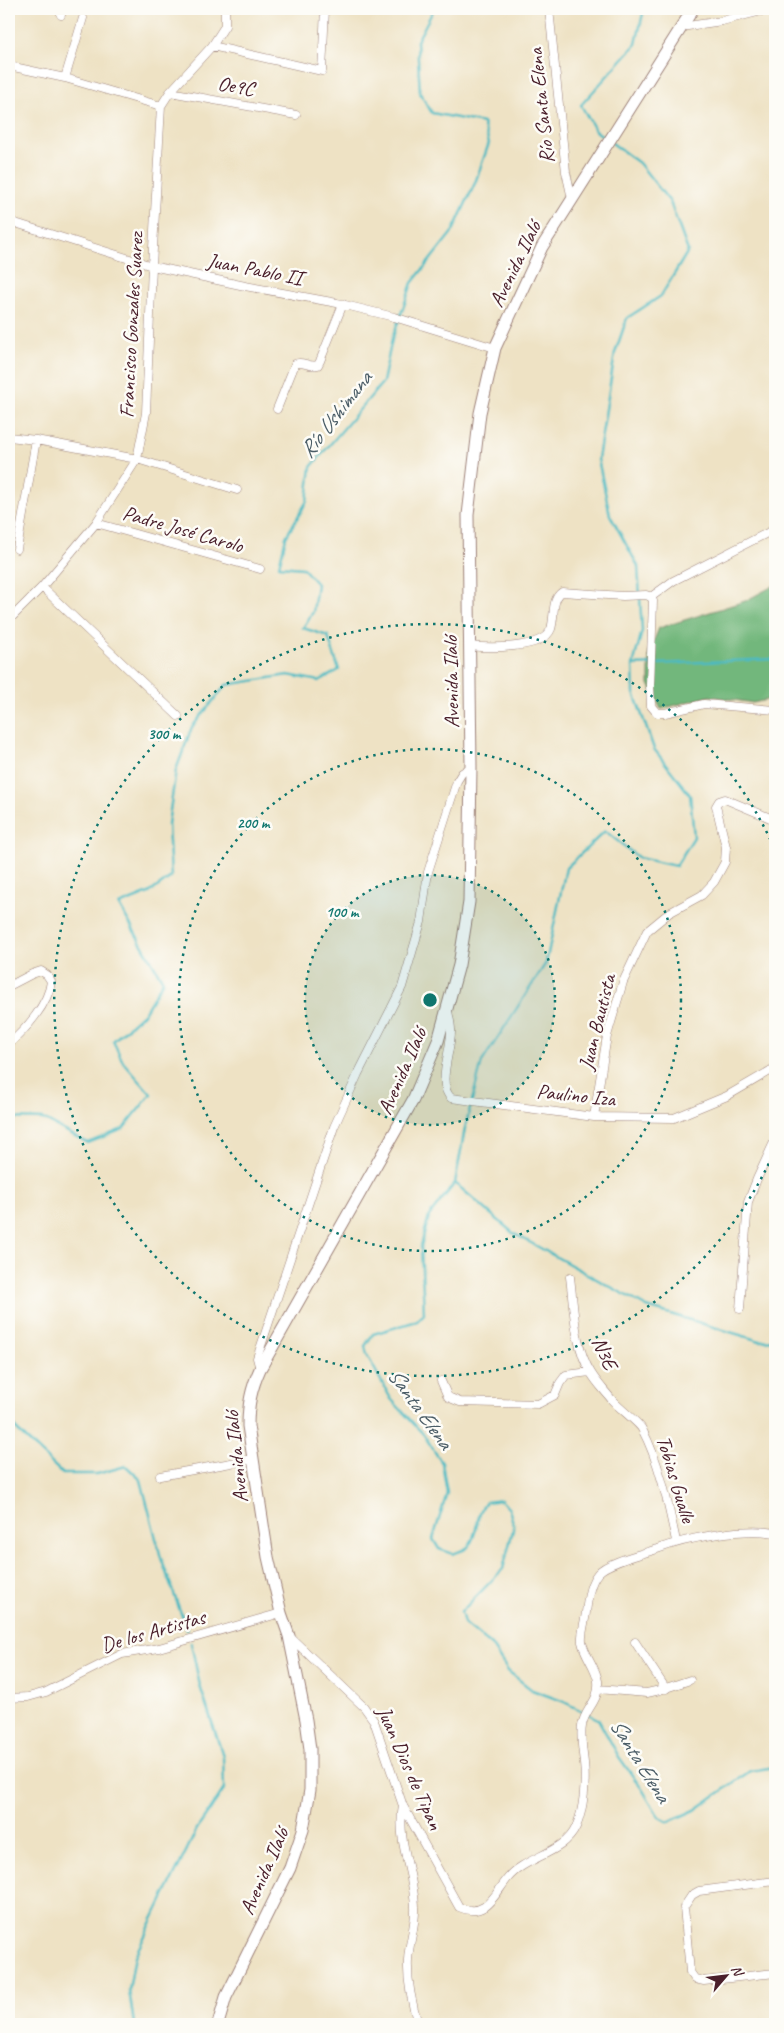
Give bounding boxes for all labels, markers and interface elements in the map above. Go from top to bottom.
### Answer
street label: Río Santa Elena [522,46,560,165]
street label: Oe9C [216,70,258,102]
street label: Avenida Ilaló [483,215,548,311]
street label: Francisco Gonzales Suarez [113,229,149,419]
street label: Juan Pablo II [204,247,309,292]
water label: Río Ushimana [293,364,380,464]
street label: Padre José Carolo [120,499,248,559]
street label: Avenida Ilaló [437,633,465,728]
text: 300 m [148,725,182,744]
text: 200 m [237,814,271,833]
text: 100 m [326,903,360,922]
street label: Juan Bautista [572,969,622,1073]
centre of rings [421,991,439,1009]
street label: Avenida Ilaló [371,1021,434,1118]
street label: Paulino Iza [535,1078,618,1112]
street label: N3E [586,1333,625,1376]
water label: Santa Elena [381,1363,460,1457]
street label: Avenida Ilaló [218,1407,254,1504]
street label: Tobias Gualle [650,1432,702,1527]
street label: De los Artistas [98,1603,210,1658]
street label: Juan Dios de Tipan [371,1701,449,1834]
water label: Santa Elena [604,1713,678,1810]
street label: Avenida Ilaló [233,1821,296,1918]
north arrow [702,1950,752,2000]
text: N [727,1962,748,1980]

